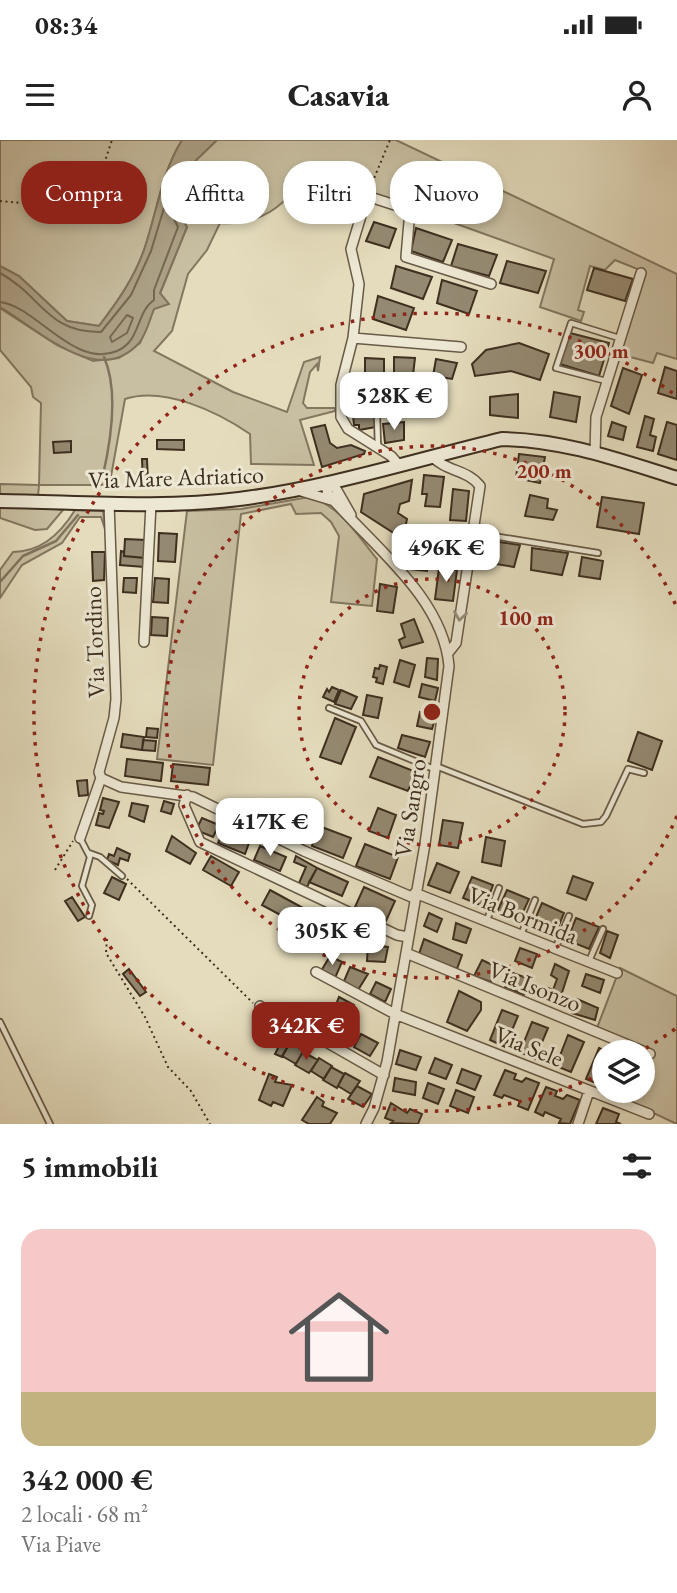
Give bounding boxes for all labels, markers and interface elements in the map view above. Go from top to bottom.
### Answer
text: 08:34 [35,8,97,42]
text: Casavia [288,74,389,116]
icon: menu [21,76,59,114]
icon: person [618,76,656,114]
chip: Compra [21,161,147,224]
chip: Affitta [161,161,269,224]
chip: Filtri [283,161,376,224]
chip: Nuovo [390,161,503,224]
text: 300 m [573,337,629,364]
pin: 528K € [337,372,451,432]
text: 528K € [356,380,432,410]
text: 200 m [516,457,572,484]
street label: Via Mare Adriatico [88,458,264,496]
pin: 496K € [389,524,503,584]
text: 496K € [408,532,484,562]
street label: Via Tordino [77,585,111,698]
text: 100 m [498,604,554,631]
one-way arrow [453,610,468,622]
centre of rings [420,700,444,724]
street label: Via Sangro [387,756,433,860]
pin: 417K € [213,798,327,858]
text: 417K € [232,806,308,836]
street label: Via Bormida [463,879,583,951]
pin: 305K € [275,908,389,967]
text: 305K € [294,915,370,945]
street label: Via Isonzo [484,953,586,1019]
pin: 342K € [249,1002,363,1062]
text: 342K € [268,1010,344,1040]
street label: Via Sele [490,1018,568,1074]
map controls [592,1040,655,1103]
button: layers [592,1040,655,1103]
text: 5 immobili [21,1147,158,1186]
icon: filters [618,1147,656,1185]
icon: home [276,1274,402,1400]
text: 342 000 € [21,1460,153,1499]
text: 2 locali · 68 m² [21,1499,148,1529]
text: Via Piave [21,1529,101,1559]

